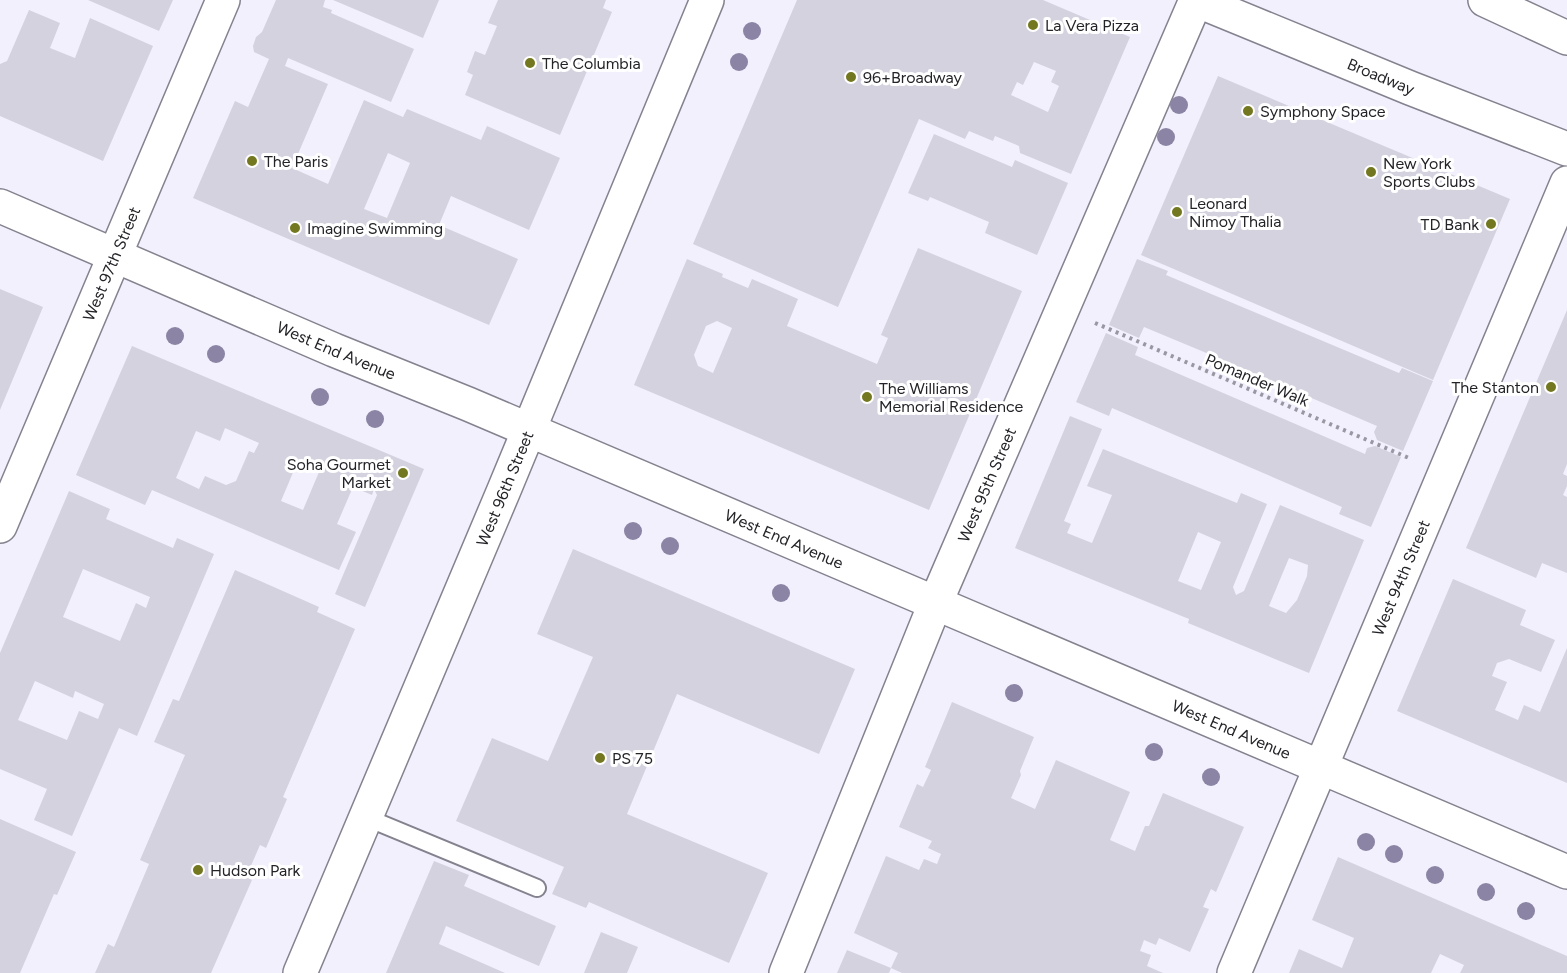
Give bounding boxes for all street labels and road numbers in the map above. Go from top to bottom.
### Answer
street label: Broadway [1345,54,1418,99]
street label: West 97th Street [79,204,144,324]
street label: West End Avenue [274,317,399,383]
street label: Pomander Walk [1202,350,1312,410]
street label: West 95th Street [953,424,1020,545]
street label: West 96th Street [472,428,537,549]
street label: West End Avenue [722,505,847,572]
street label: West 94th Street [1368,517,1433,638]
street label: West End Avenue [1169,696,1294,763]

